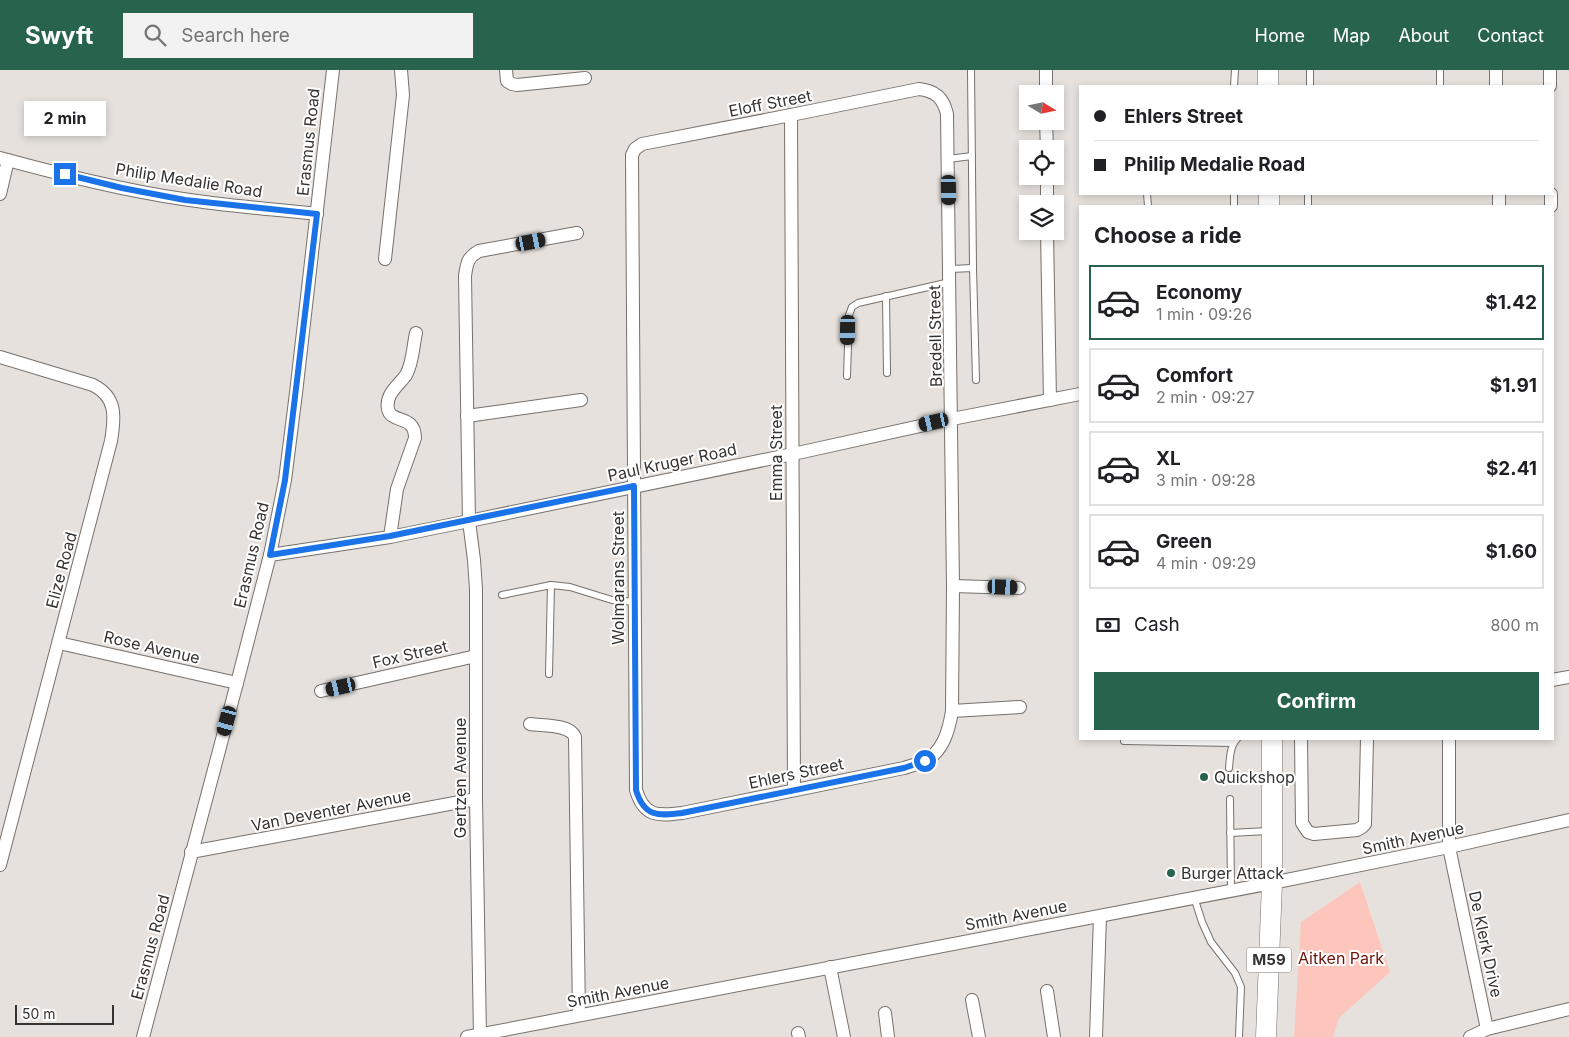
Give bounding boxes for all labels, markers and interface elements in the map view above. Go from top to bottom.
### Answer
search box [123,13,473,58]
text: Swyft [25,21,93,50]
icon: search [141,21,169,49]
text: Search here [181,24,290,47]
text: Home [1255,25,1305,46]
text: Map [1333,25,1370,46]
text: About [1398,25,1449,46]
text: Contact [1477,25,1544,46]
street label: Eloff Street [727,85,813,121]
north arrow [1019,85,1064,130]
map controls [1019,85,1064,240]
street label: Erasmus Road [292,87,324,197]
callout: 2 min [24,102,106,136]
text: Ehlers Street [1124,105,1243,128]
text: 2 min [44,108,86,128]
button: locate [1019,140,1064,185]
text: Philip Medalie Road [1124,153,1305,176]
street label: Philip Medalie Road [114,159,264,201]
route end [54,163,76,185]
car [941,175,956,205]
button: layers [1019,195,1064,240]
text: Choose a ride [1094,222,1242,248]
car [514,232,547,252]
icon: car [1096,280,1141,325]
text: Economy [1156,281,1242,304]
street label: Bredell Street [924,285,946,387]
text: $1.42 [1485,291,1537,314]
text: 1 min · 09:26 [1156,304,1252,324]
car [840,315,855,345]
icon: car [1096,363,1141,408]
text: Comfort [1156,364,1233,387]
text: $1.91 [1490,374,1537,397]
text: 2 min · 09:27 [1156,387,1255,407]
street label: Emma Street [766,405,786,501]
car [917,411,950,433]
street label: Paul Kruger Road [606,439,738,485]
icon: car [1096,446,1141,491]
text: XL [1156,447,1181,470]
text: $2.41 [1486,457,1537,480]
text: 3 min · 09:28 [1156,470,1256,490]
street label: Erasmus Road [229,500,273,610]
street label: Wolmarans Street [608,511,628,645]
icon: car [1096,529,1141,574]
street label: Elize Road [41,530,81,610]
text: Green [1156,530,1212,553]
text: $1.60 [1485,540,1537,563]
text: 4 min · 09:29 [1156,553,1256,573]
car [987,579,1018,595]
icon: cash [1094,611,1122,639]
text: Cash [1134,613,1180,636]
text: 800 m [1490,615,1539,635]
street label: Rose Avenue [102,626,202,668]
street label: Fox Street [371,636,449,672]
button: Confirm [1094,672,1539,730]
car [324,676,357,698]
car [215,705,238,737]
street label: Gertzen Avenue [450,718,470,838]
route start [914,750,936,772]
street label: Ehlers Street [747,753,845,793]
place label: Quickshop [1214,767,1295,787]
marker: Quickshop [1198,771,1210,783]
street label: Van Deventer Avenue [249,785,413,835]
street label: Smith Avenue [1360,817,1466,859]
place label: Burger Attack [1181,863,1284,883]
marker: Burger Attack [1165,867,1177,879]
street label: De Klerk Drive [1465,889,1507,999]
street label: Erasmus Road [126,892,174,1002]
street label: Smith Avenue [963,895,1069,935]
road number: M59 [1246,948,1292,972]
park label: Aitken Park [1298,948,1384,968]
street label: Smith Avenue [565,972,671,1012]
scale bar [15,1002,114,1025]
text: 50 m [22,1005,56,1022]

